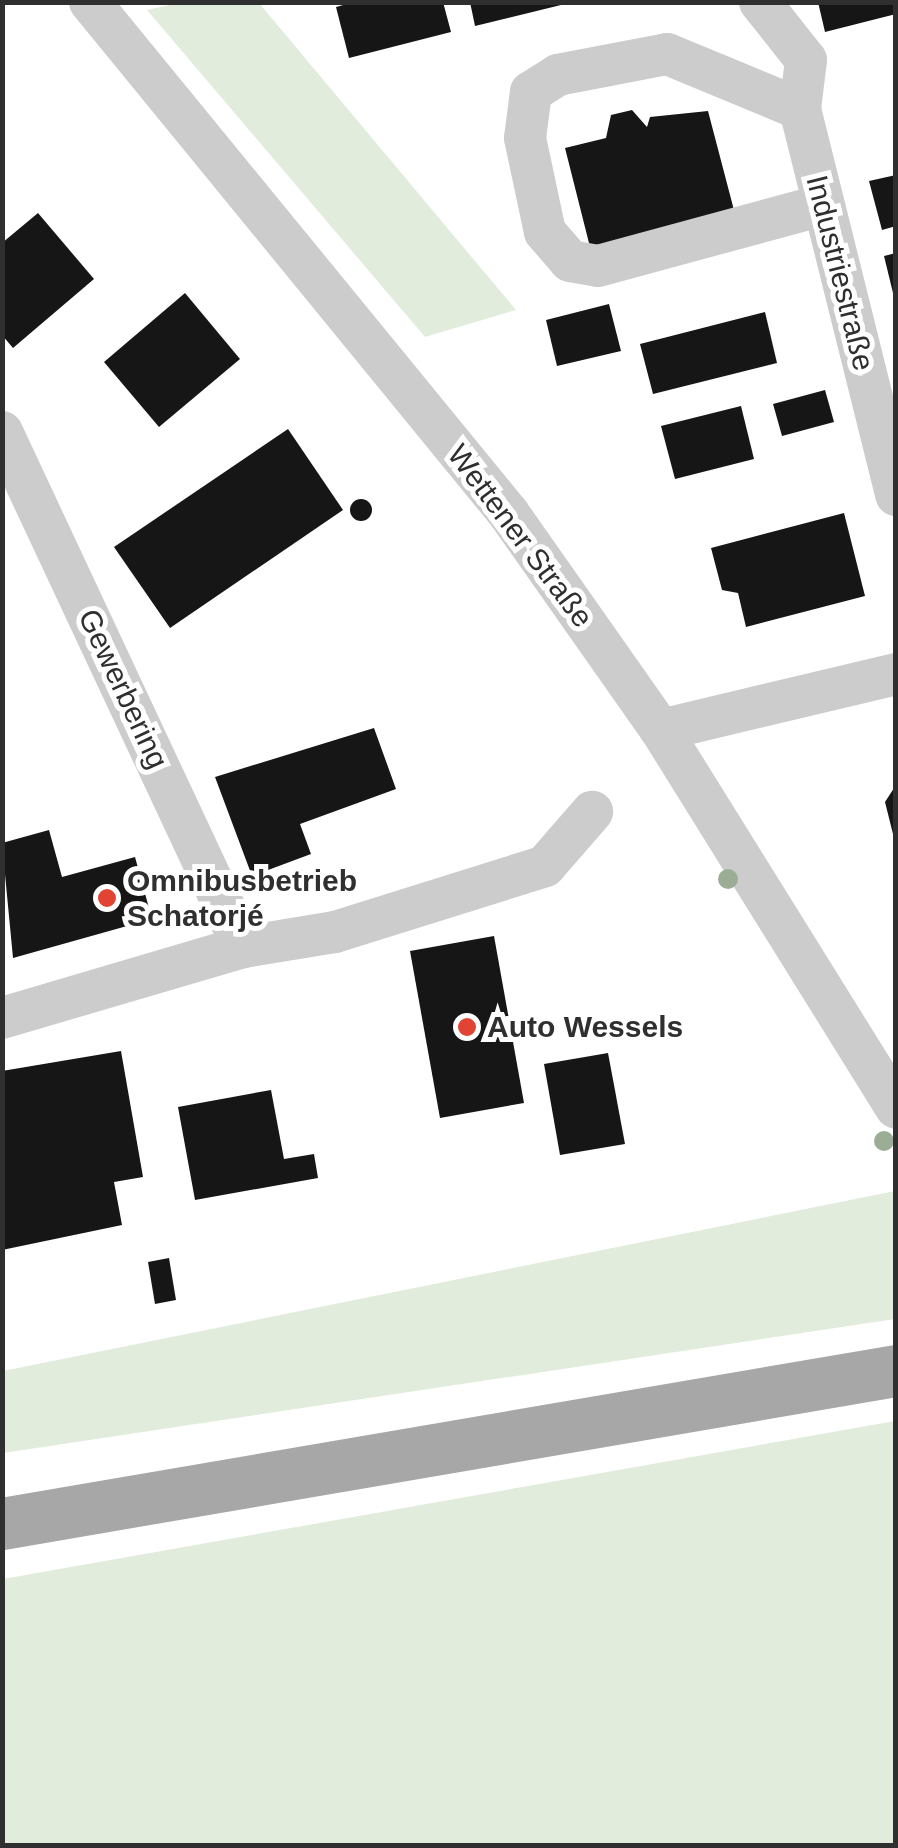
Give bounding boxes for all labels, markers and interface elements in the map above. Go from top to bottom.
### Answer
street label: Industriestraße [798,172,882,374]
street label: Wettener Straße [440,438,600,634]
street label: Gewerbering [70,604,176,774]
place label: Omnibusbetrieb Schatorjé [127,863,357,934]
marker: Omnibusbetrieb Schatorjé [96,887,118,909]
place label: Auto Wessels [487,1009,683,1045]
marker: Auto Wessels [456,1016,478,1038]

